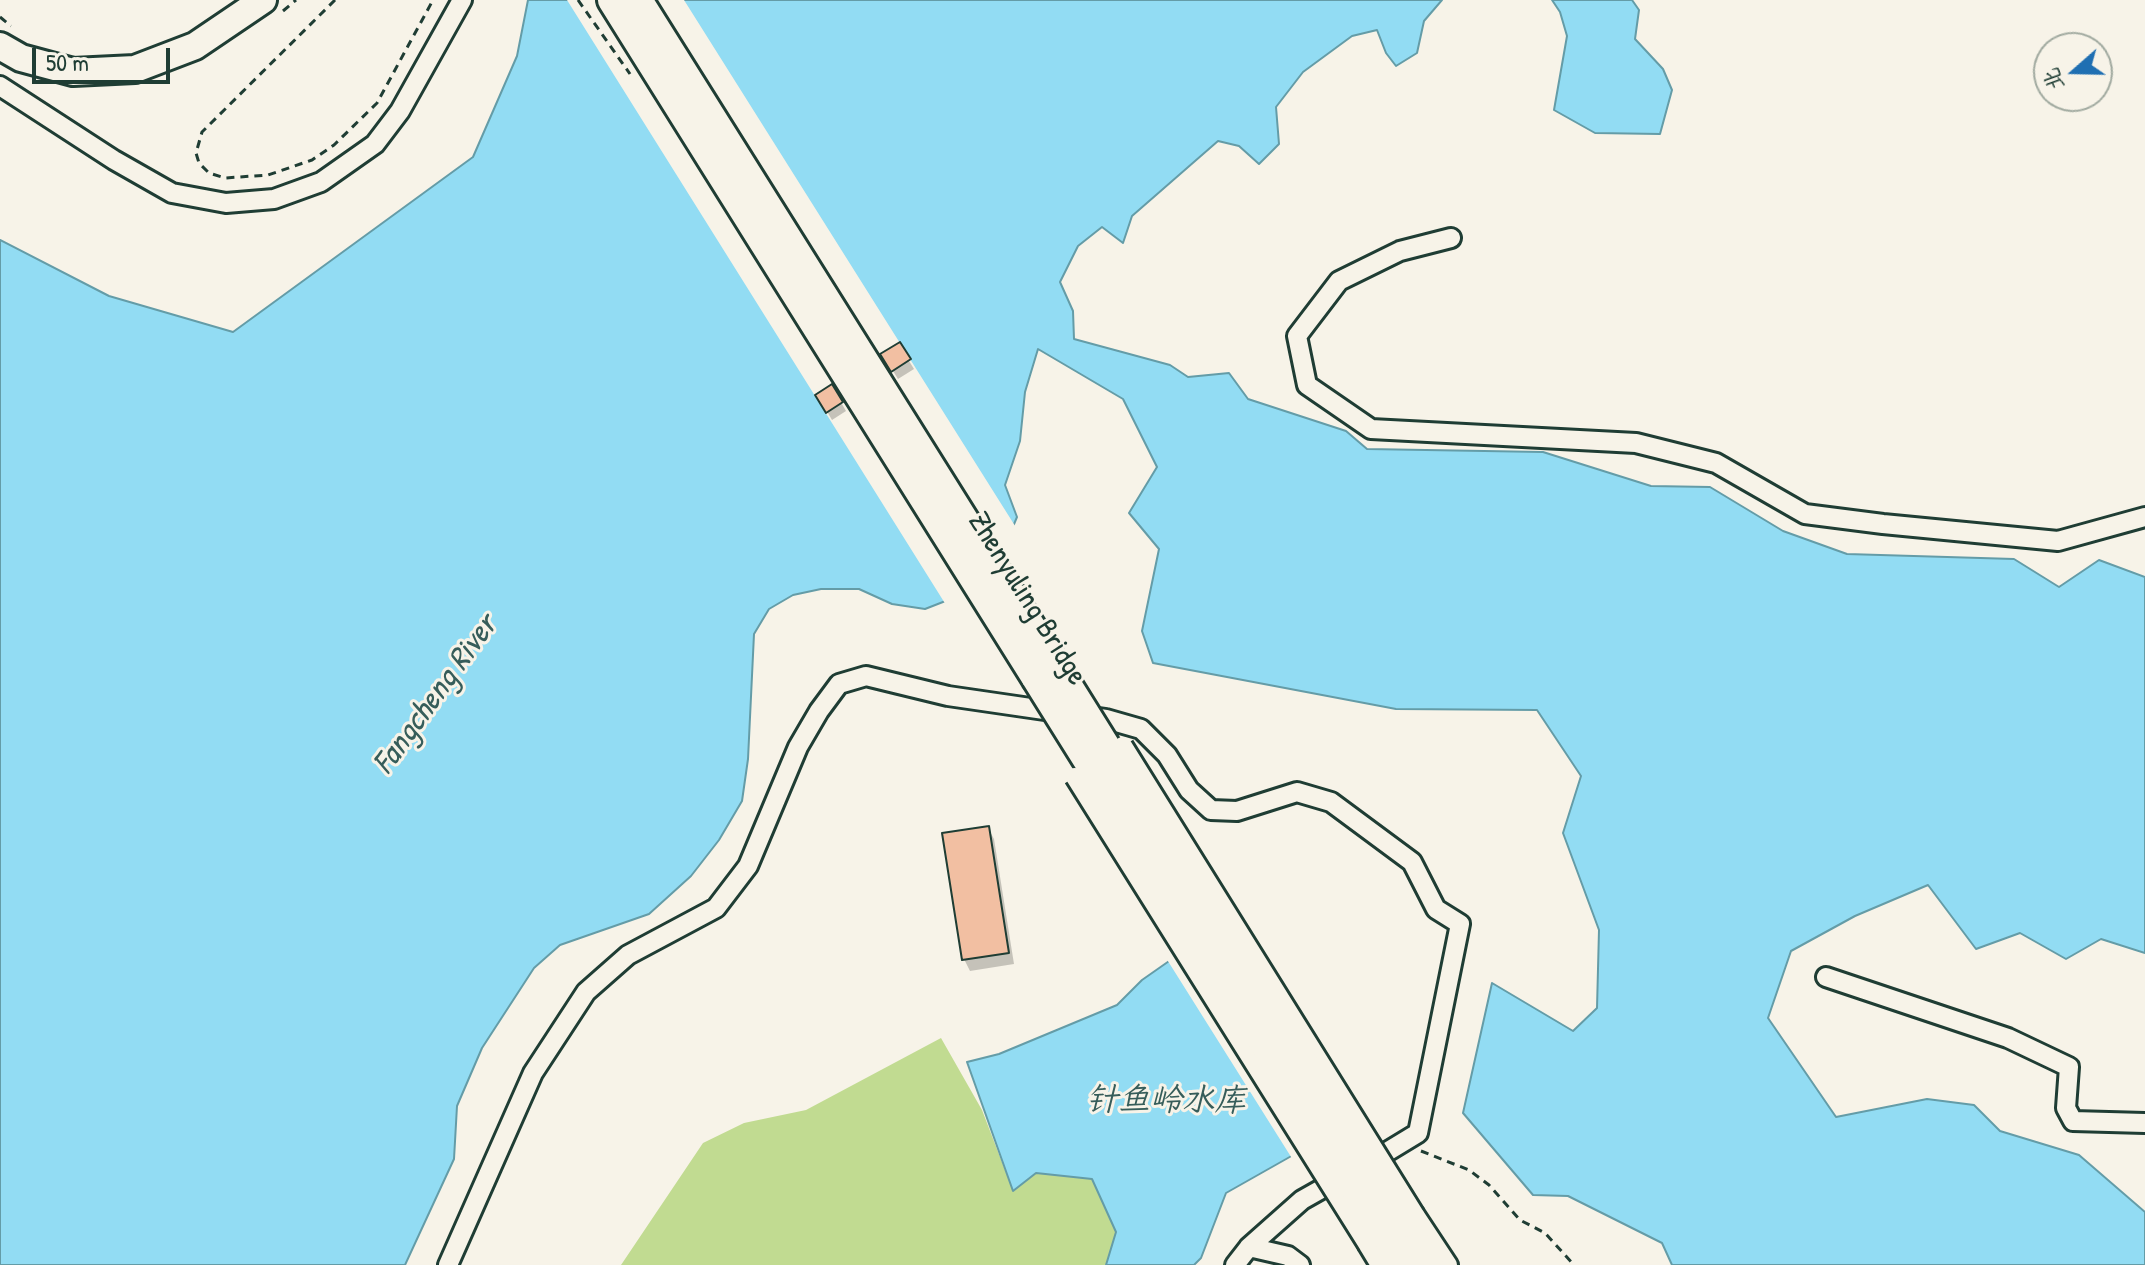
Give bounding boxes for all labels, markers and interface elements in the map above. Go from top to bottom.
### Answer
scale bar [36,32,174,82]
north arrow [2033,32,2113,112]
text: 50 m [46,46,89,78]
text: 北 [2034,64,2070,95]
street label: Zhenyuling Bridge [960,506,1094,692]
water label: Fangcheng River [365,608,507,782]
water label: 针鱼岭水库 [1086,1082,1246,1120]

